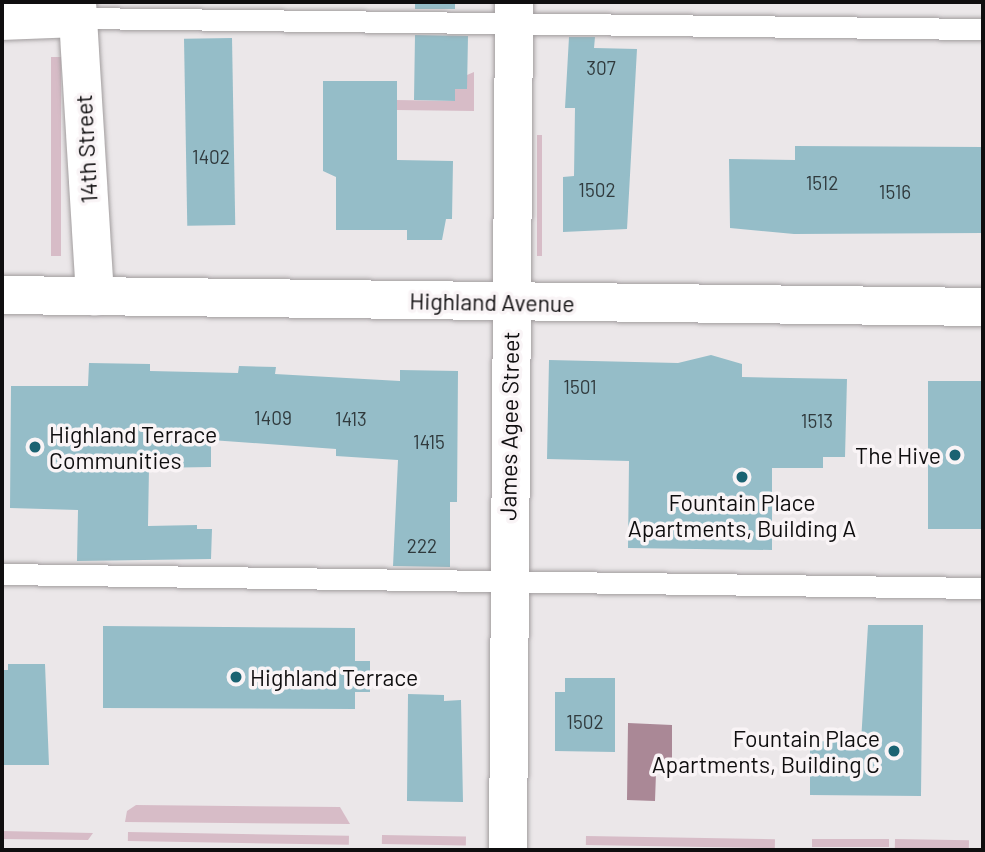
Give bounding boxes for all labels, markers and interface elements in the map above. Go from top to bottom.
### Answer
house number: 307 [586,57,616,79]
street label: 14th Street [69,94,103,204]
house number: 1402 [192,146,230,168]
house number: 1512 [806,172,838,194]
house number: 1502 [578,179,616,201]
house number: 1516 [879,181,911,203]
street label: Highland Avenue [409,287,575,317]
street label: James Agee Street [494,331,524,521]
house number: 1501 [563,376,597,398]
house number: 1409 [254,407,292,429]
house number: 1413 [335,408,367,430]
house number: 1513 [801,410,833,432]
place label: Highland Terrace Communities [49,420,217,474]
house number: 1415 [413,431,445,453]
marker: Highland Terrace Communities [27,439,43,455]
place label: The Hive [855,441,941,469]
marker: The Hive [947,447,963,463]
marker: Fountain Place Apartments, Building A [734,469,750,485]
place label: Fountain Place Apartments, Building A [628,488,856,542]
house number: 222 [407,535,437,557]
place label: Highland Terrace [250,663,418,691]
marker: Highland Terrace [228,669,244,685]
house number: 1502 [566,711,604,733]
place label: Fountain Place Apartments, Building C [652,724,880,778]
marker: Fountain Place Apartments, Building C [886,743,902,759]

